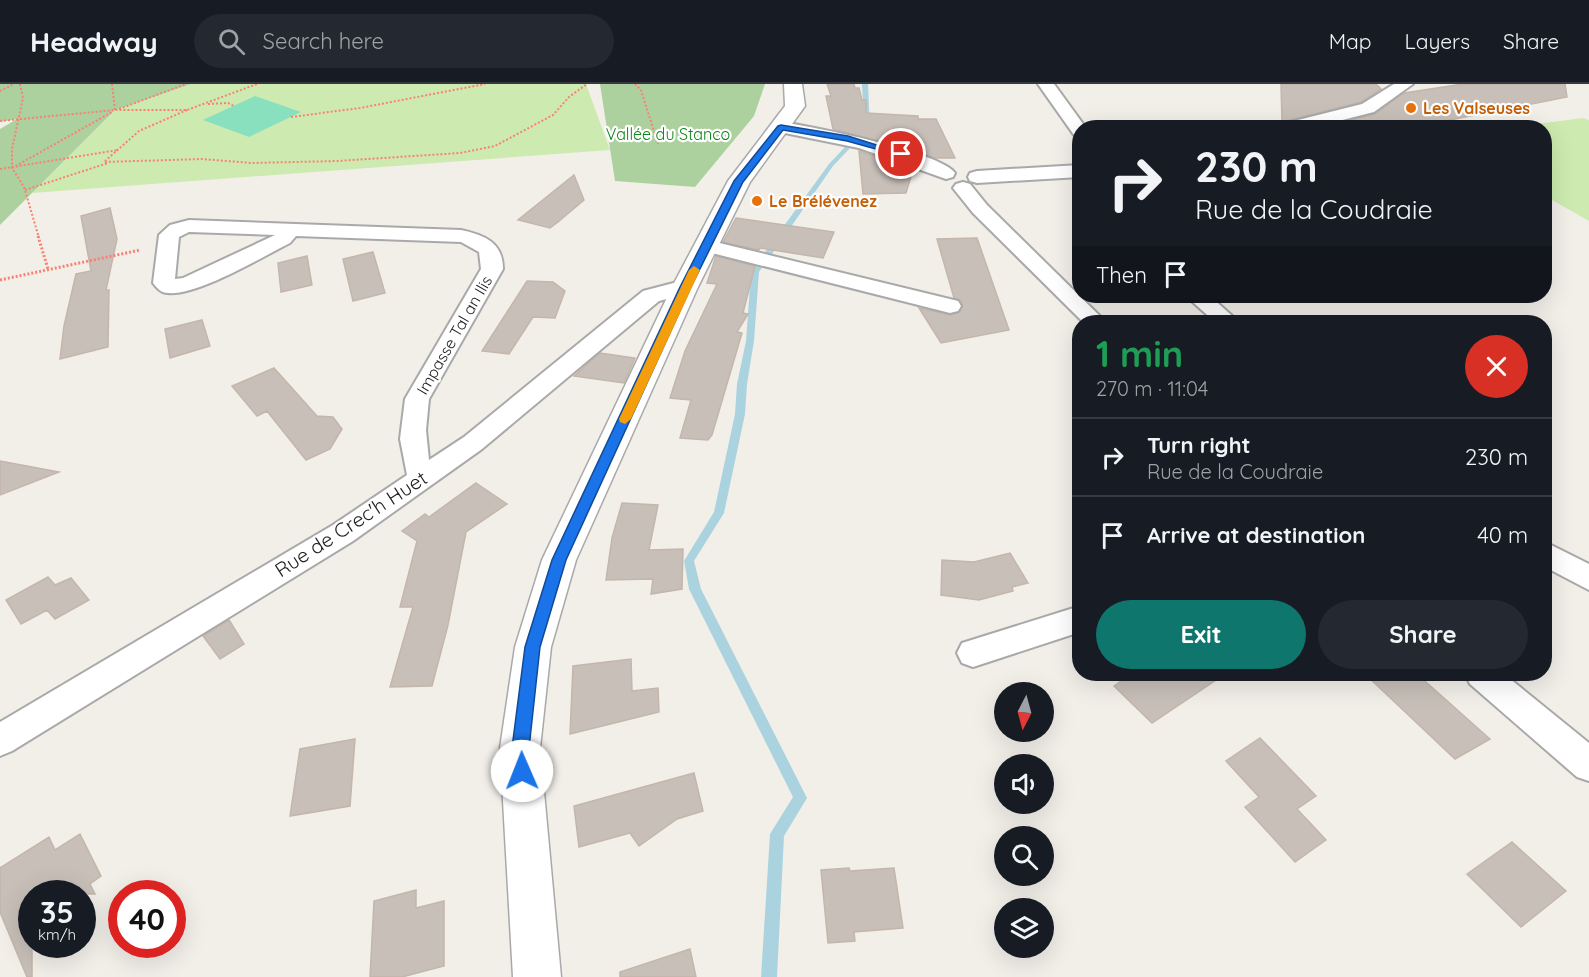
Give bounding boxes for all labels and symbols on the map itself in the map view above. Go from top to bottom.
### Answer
place label: Les Valseuses [1423,98,1530,118]
marker: Les Valseuses [1404,101,1418,115]
park label: Vallée du Stanco [606,124,730,144]
pin [875,128,926,179]
place label: Le Brélévenez [769,191,877,211]
marker: Le Brélévenez [750,194,764,208]
street label: Impasse Tal an Ilis [412,272,496,398]
street label: Rue de Crec'h Huet [270,465,432,582]
north arrow [994,682,1054,742]
position arrow [490,739,554,803]
speed limit sign: 40 [108,880,186,958]

